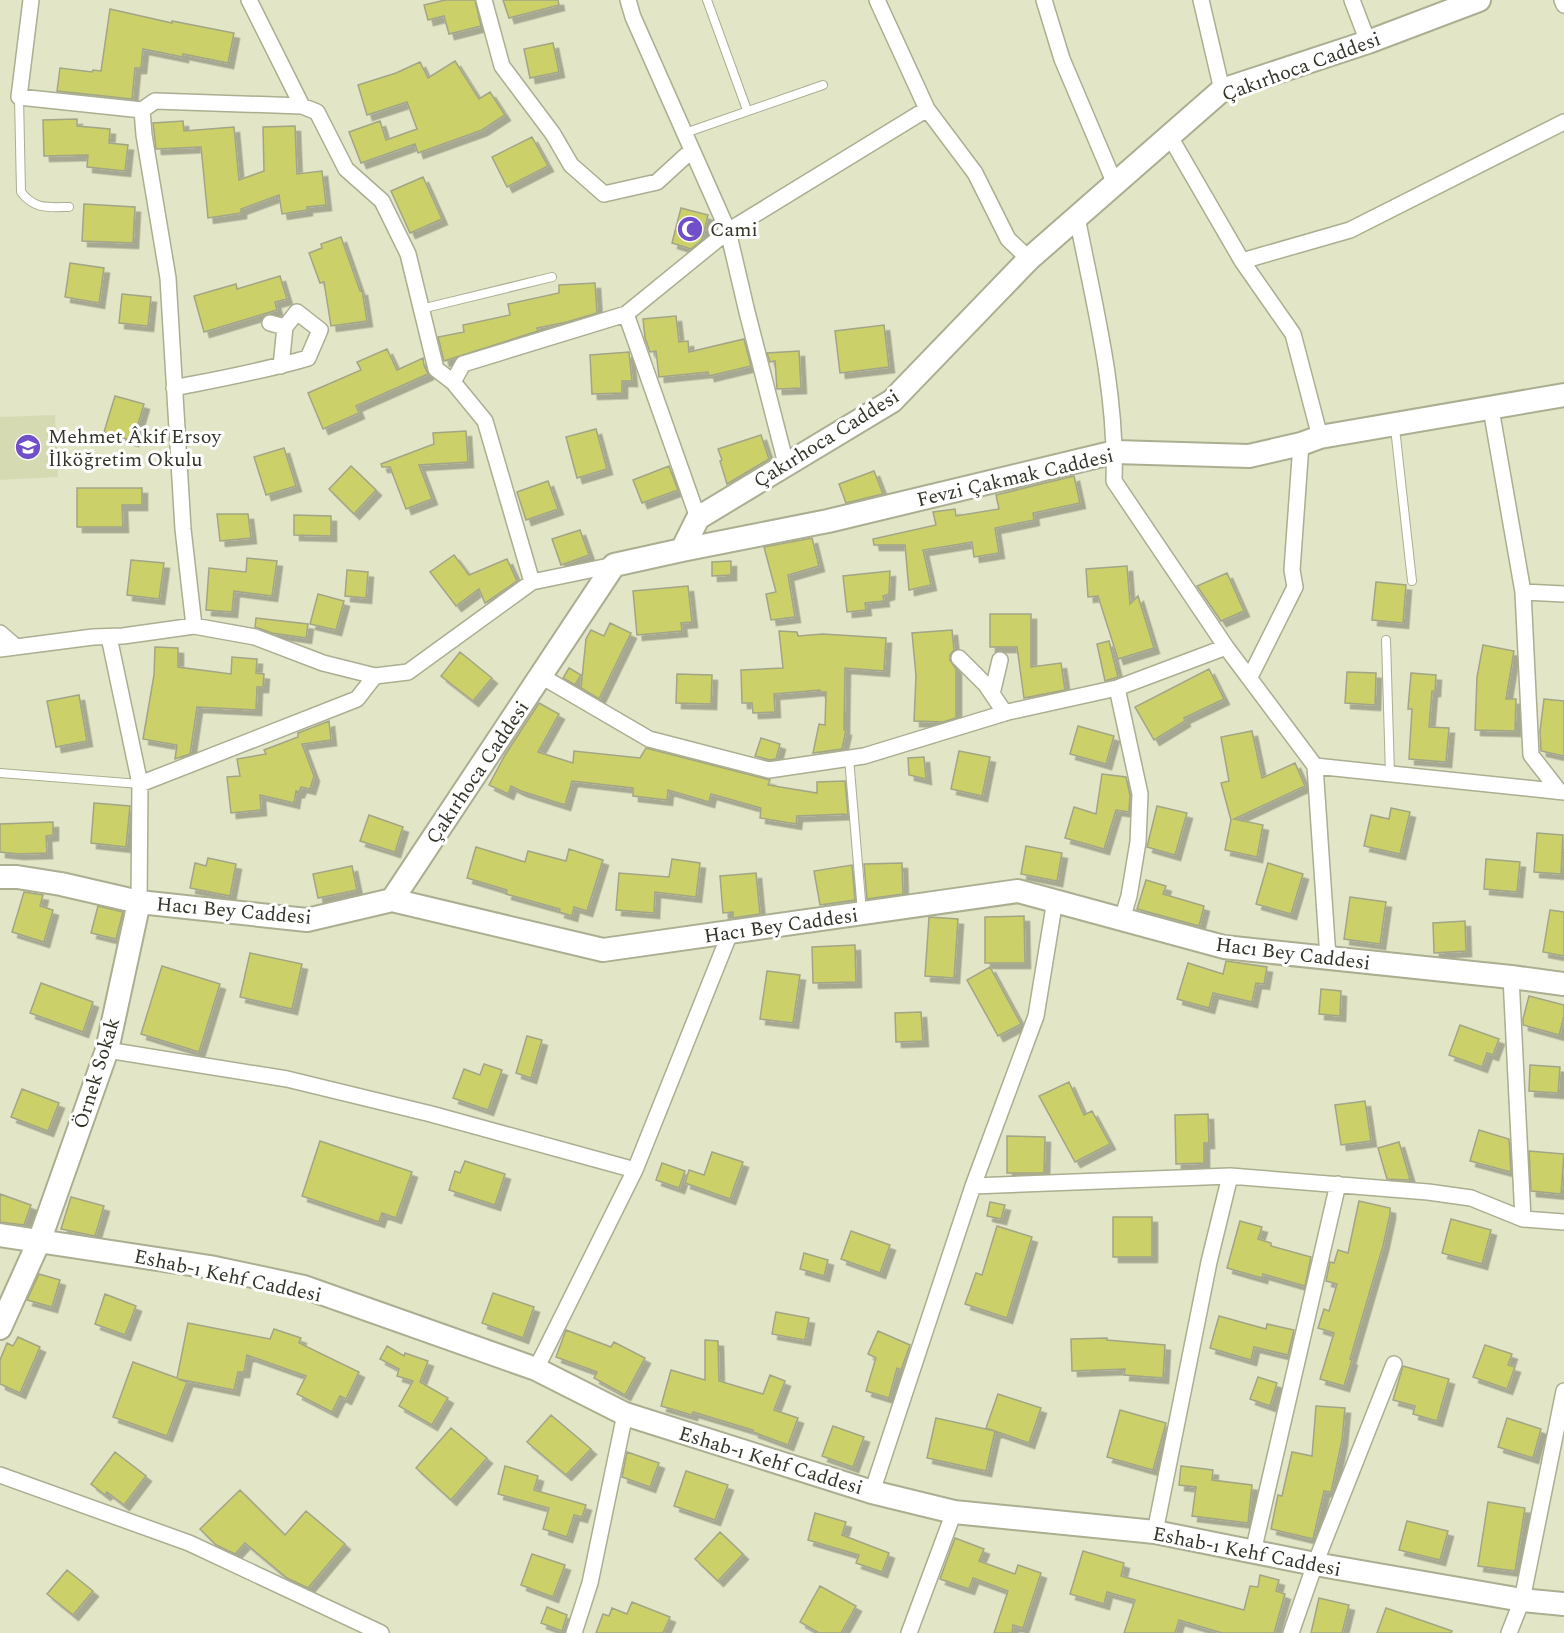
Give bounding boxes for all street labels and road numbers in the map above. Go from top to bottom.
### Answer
street label: Çakırhoca Caddesi [1218,24,1385,110]
street label: Çakırhoca Caddesi [748,382,905,496]
street label: Fevzi Çakmak Caddesi [914,441,1117,515]
street label: Çakırhoca Caddesi [419,695,537,850]
street label: Hacı Bey Caddesi [155,889,313,933]
street label: Hacı Bey Caddesi [702,900,860,952]
street label: Hacı Bey Caddesi [1214,930,1372,978]
street label: Örnek Sokak [66,1014,128,1133]
street label: Eshab-ı Kehf Caddesi [131,1241,324,1311]
street label: Eshab-ı Kehf Caddesi [675,1419,867,1503]
street label: Eshab-ı Kehf Caddesi [1150,1519,1344,1585]

